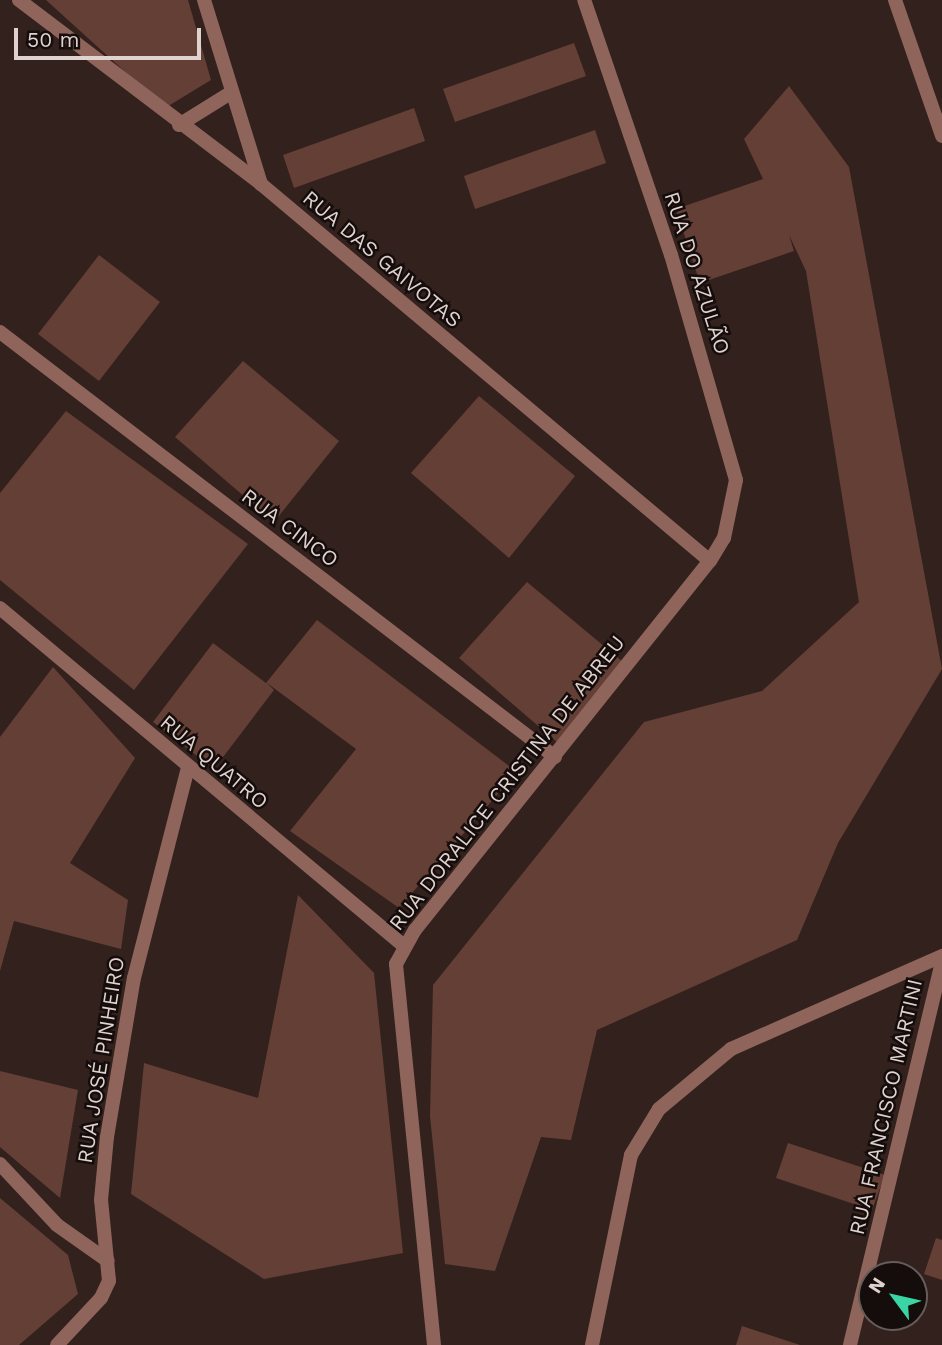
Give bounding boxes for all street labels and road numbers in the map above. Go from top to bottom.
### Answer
street label: RUA DAS GAIVOTAS [297,185,467,333]
street label: RUA DO AZULÃO [659,188,735,358]
street label: RUA CINCO [236,483,344,573]
street label: RUA DORALICE CRISTINA DE ABREU [383,629,631,937]
street label: RUA QUATRO [155,709,273,815]
street label: RUA JOSÉ PINHEIRO [72,954,130,1166]
street label: RUA FRANCISCO MARTINI [844,976,928,1238]

